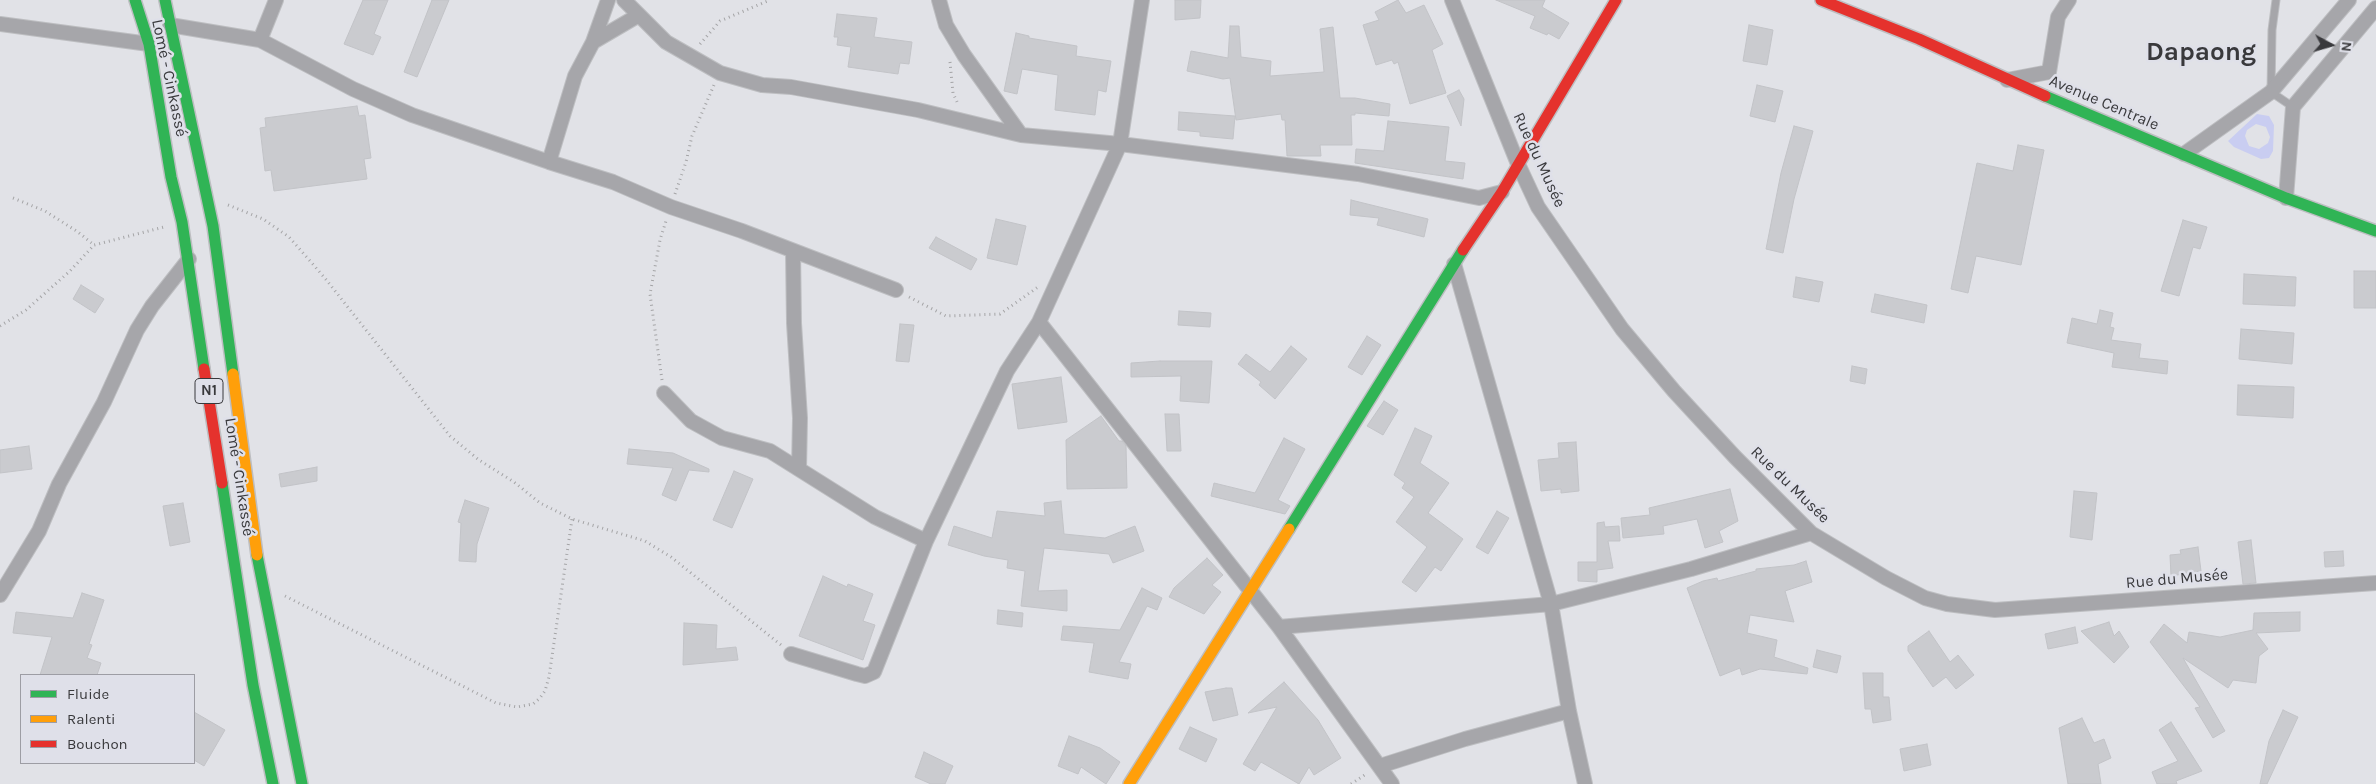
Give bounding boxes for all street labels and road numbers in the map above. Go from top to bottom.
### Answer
street label: Lomé - Cinkassé [147,17,191,139]
street label: Avenue Centrale [2046,71,2162,135]
street label: Rue du Musée [1509,109,1569,211]
road number: N1 [195,378,223,404]
street label: Lomé - Cinkassé [220,416,258,538]
street label: Rue du Musée [1746,442,1834,528]
street label: Rue du Musée [2125,565,2229,593]

